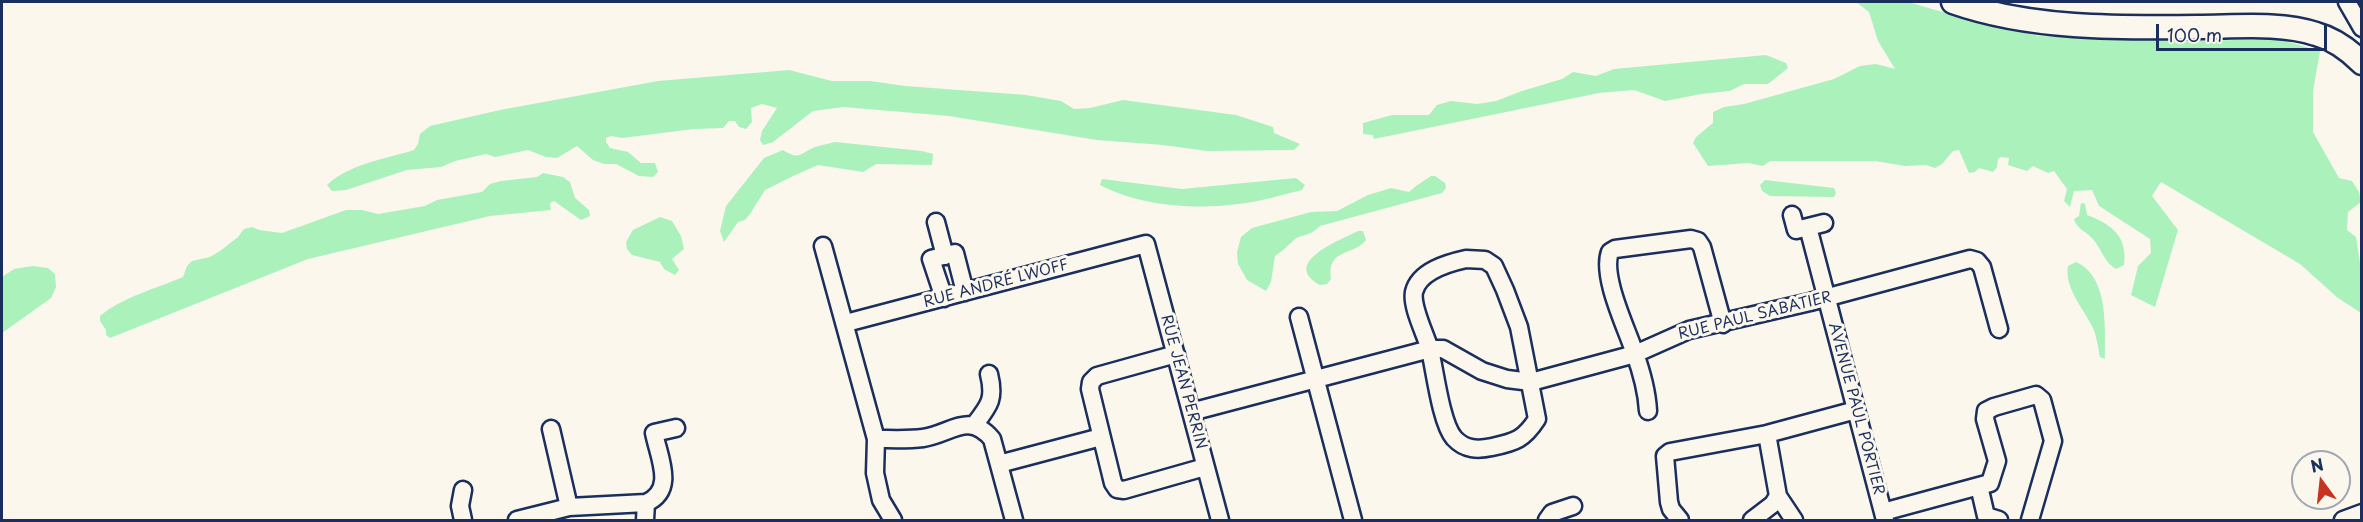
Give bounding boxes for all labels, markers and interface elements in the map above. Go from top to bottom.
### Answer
scale bar [2159,12,2330,50]
text: 100 m [2167,21,2222,48]
street label: RUE ANDRÉ LWOFF [922,256,1070,312]
street label: RUE PAUL SABATIER [1676,288,1834,344]
street label: RUE JEAN PERRIN [1156,313,1210,451]
street label: AVENUE PAUL PORTIER [1824,321,1888,497]
north arrow [2291,450,2351,510]
text: N [2308,451,2326,478]

